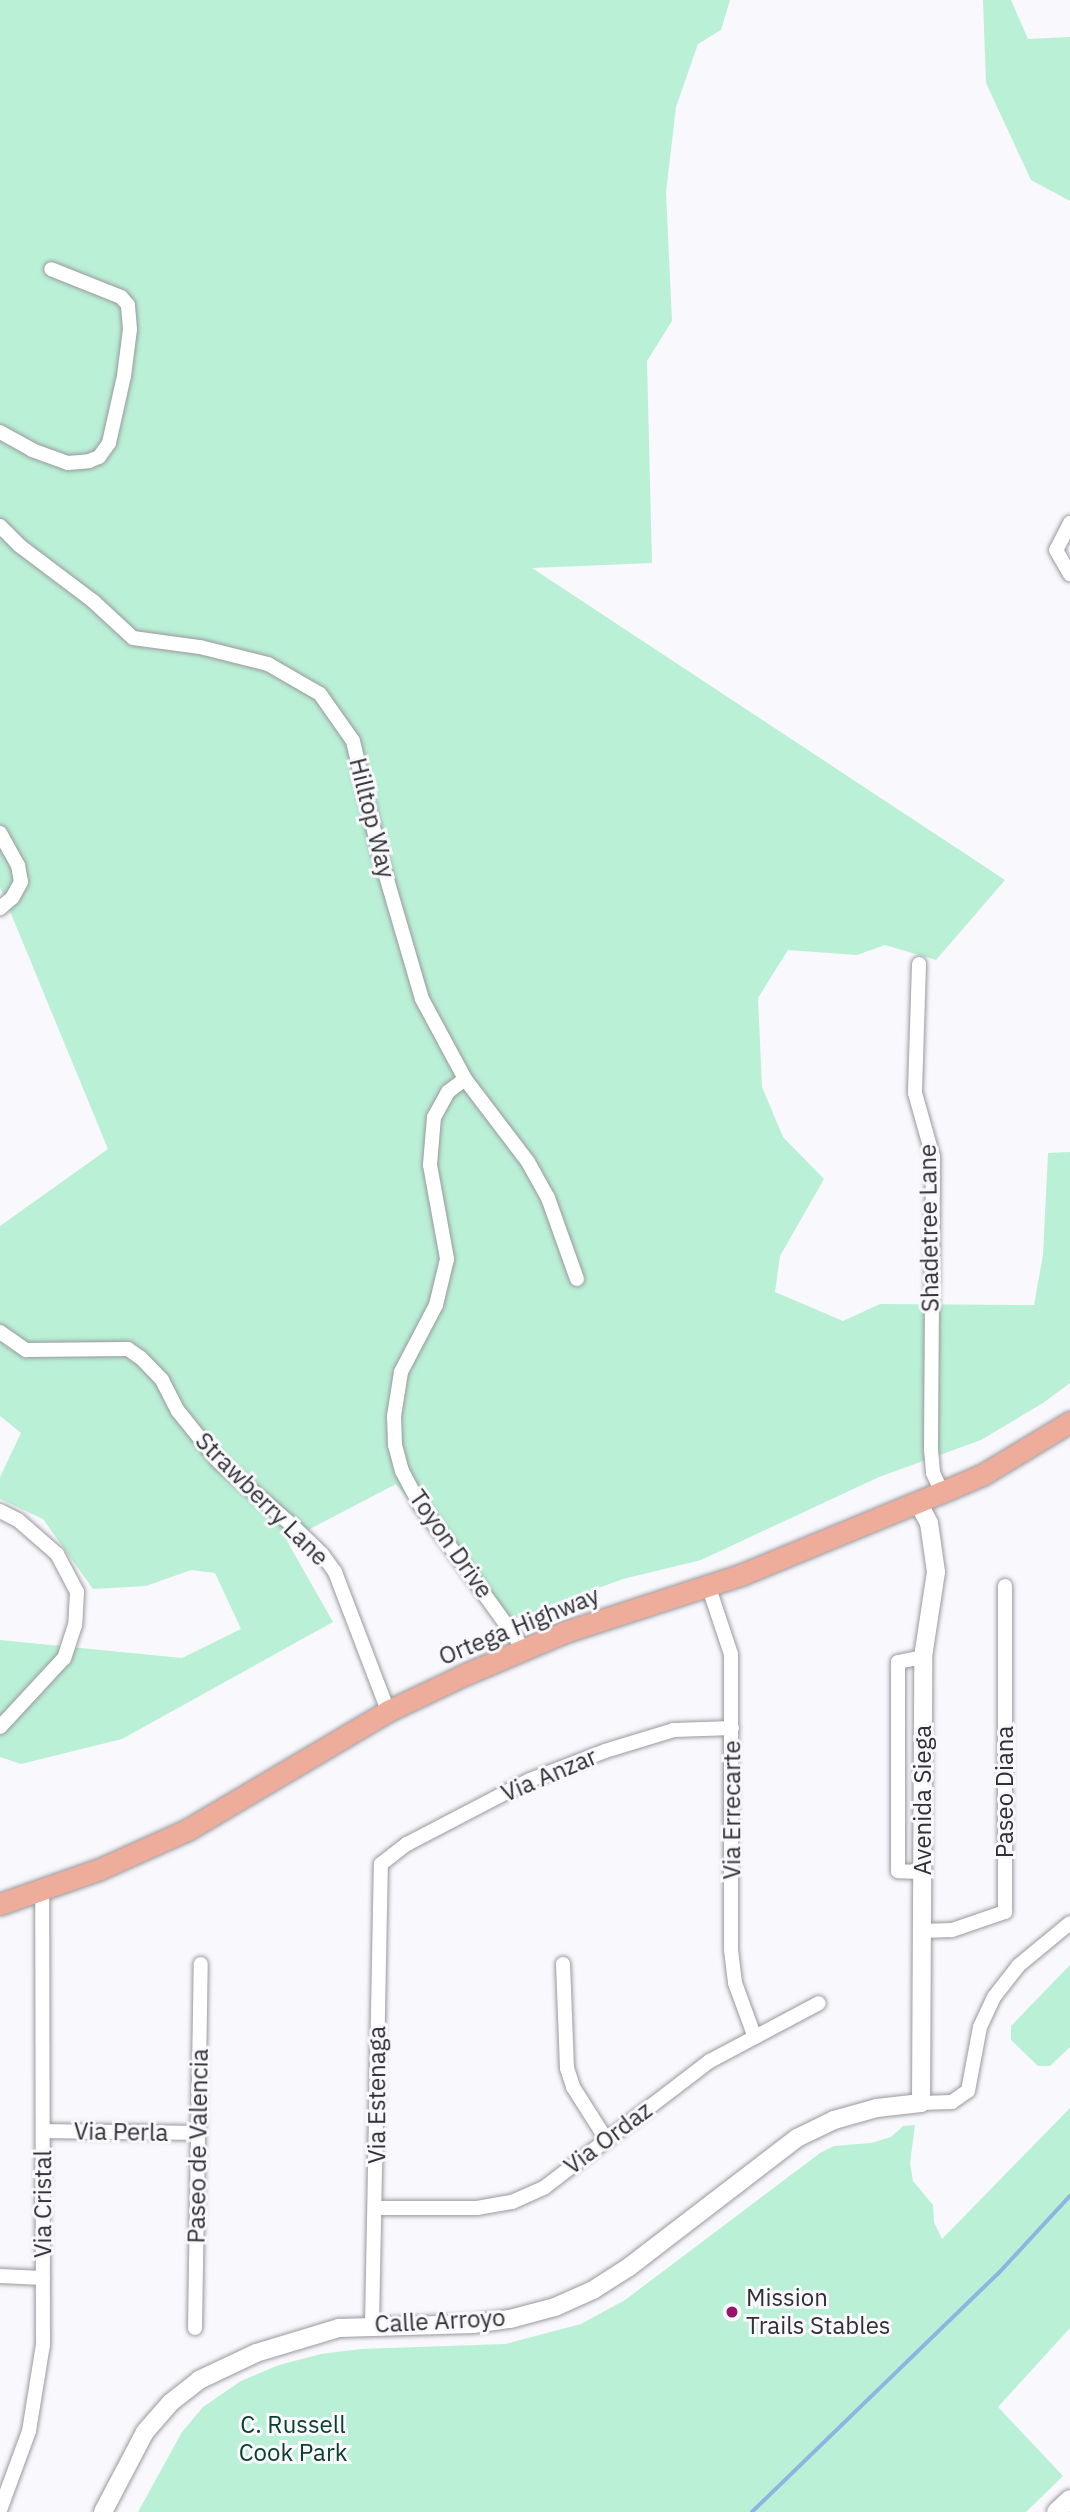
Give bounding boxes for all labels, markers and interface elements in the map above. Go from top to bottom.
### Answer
street label: Hilltop Way [343,755,401,881]
street label: Shadetree Lane [913,1144,945,1312]
street label: Strawberry Lane [189,1426,335,1572]
street label: Toyon Drive [403,1484,499,1604]
street label: Ortega Highway [435,1581,603,1671]
street label: Avenida Siega [909,1725,937,1875]
street label: Paseo Diana [991,1726,1019,1858]
street label: Via Errecarte [718,1740,746,1880]
street label: Via Anzar [497,1742,601,1808]
street label: Via Estenaga [363,2026,391,2164]
street label: Paseo de Valencia [182,2048,214,2244]
street label: Via Ordaz [558,2096,658,2180]
street label: Via Perla [74,2117,168,2147]
street label: Via Cristal [29,2150,57,2258]
place label: Mission Trails Stables [746,2284,891,2340]
street label: Calle Arroyo [374,2303,506,2339]
marker: Mission Trails Stables [724,2304,740,2320]
park label: C. Russell Cook Park [239,2411,347,2467]

